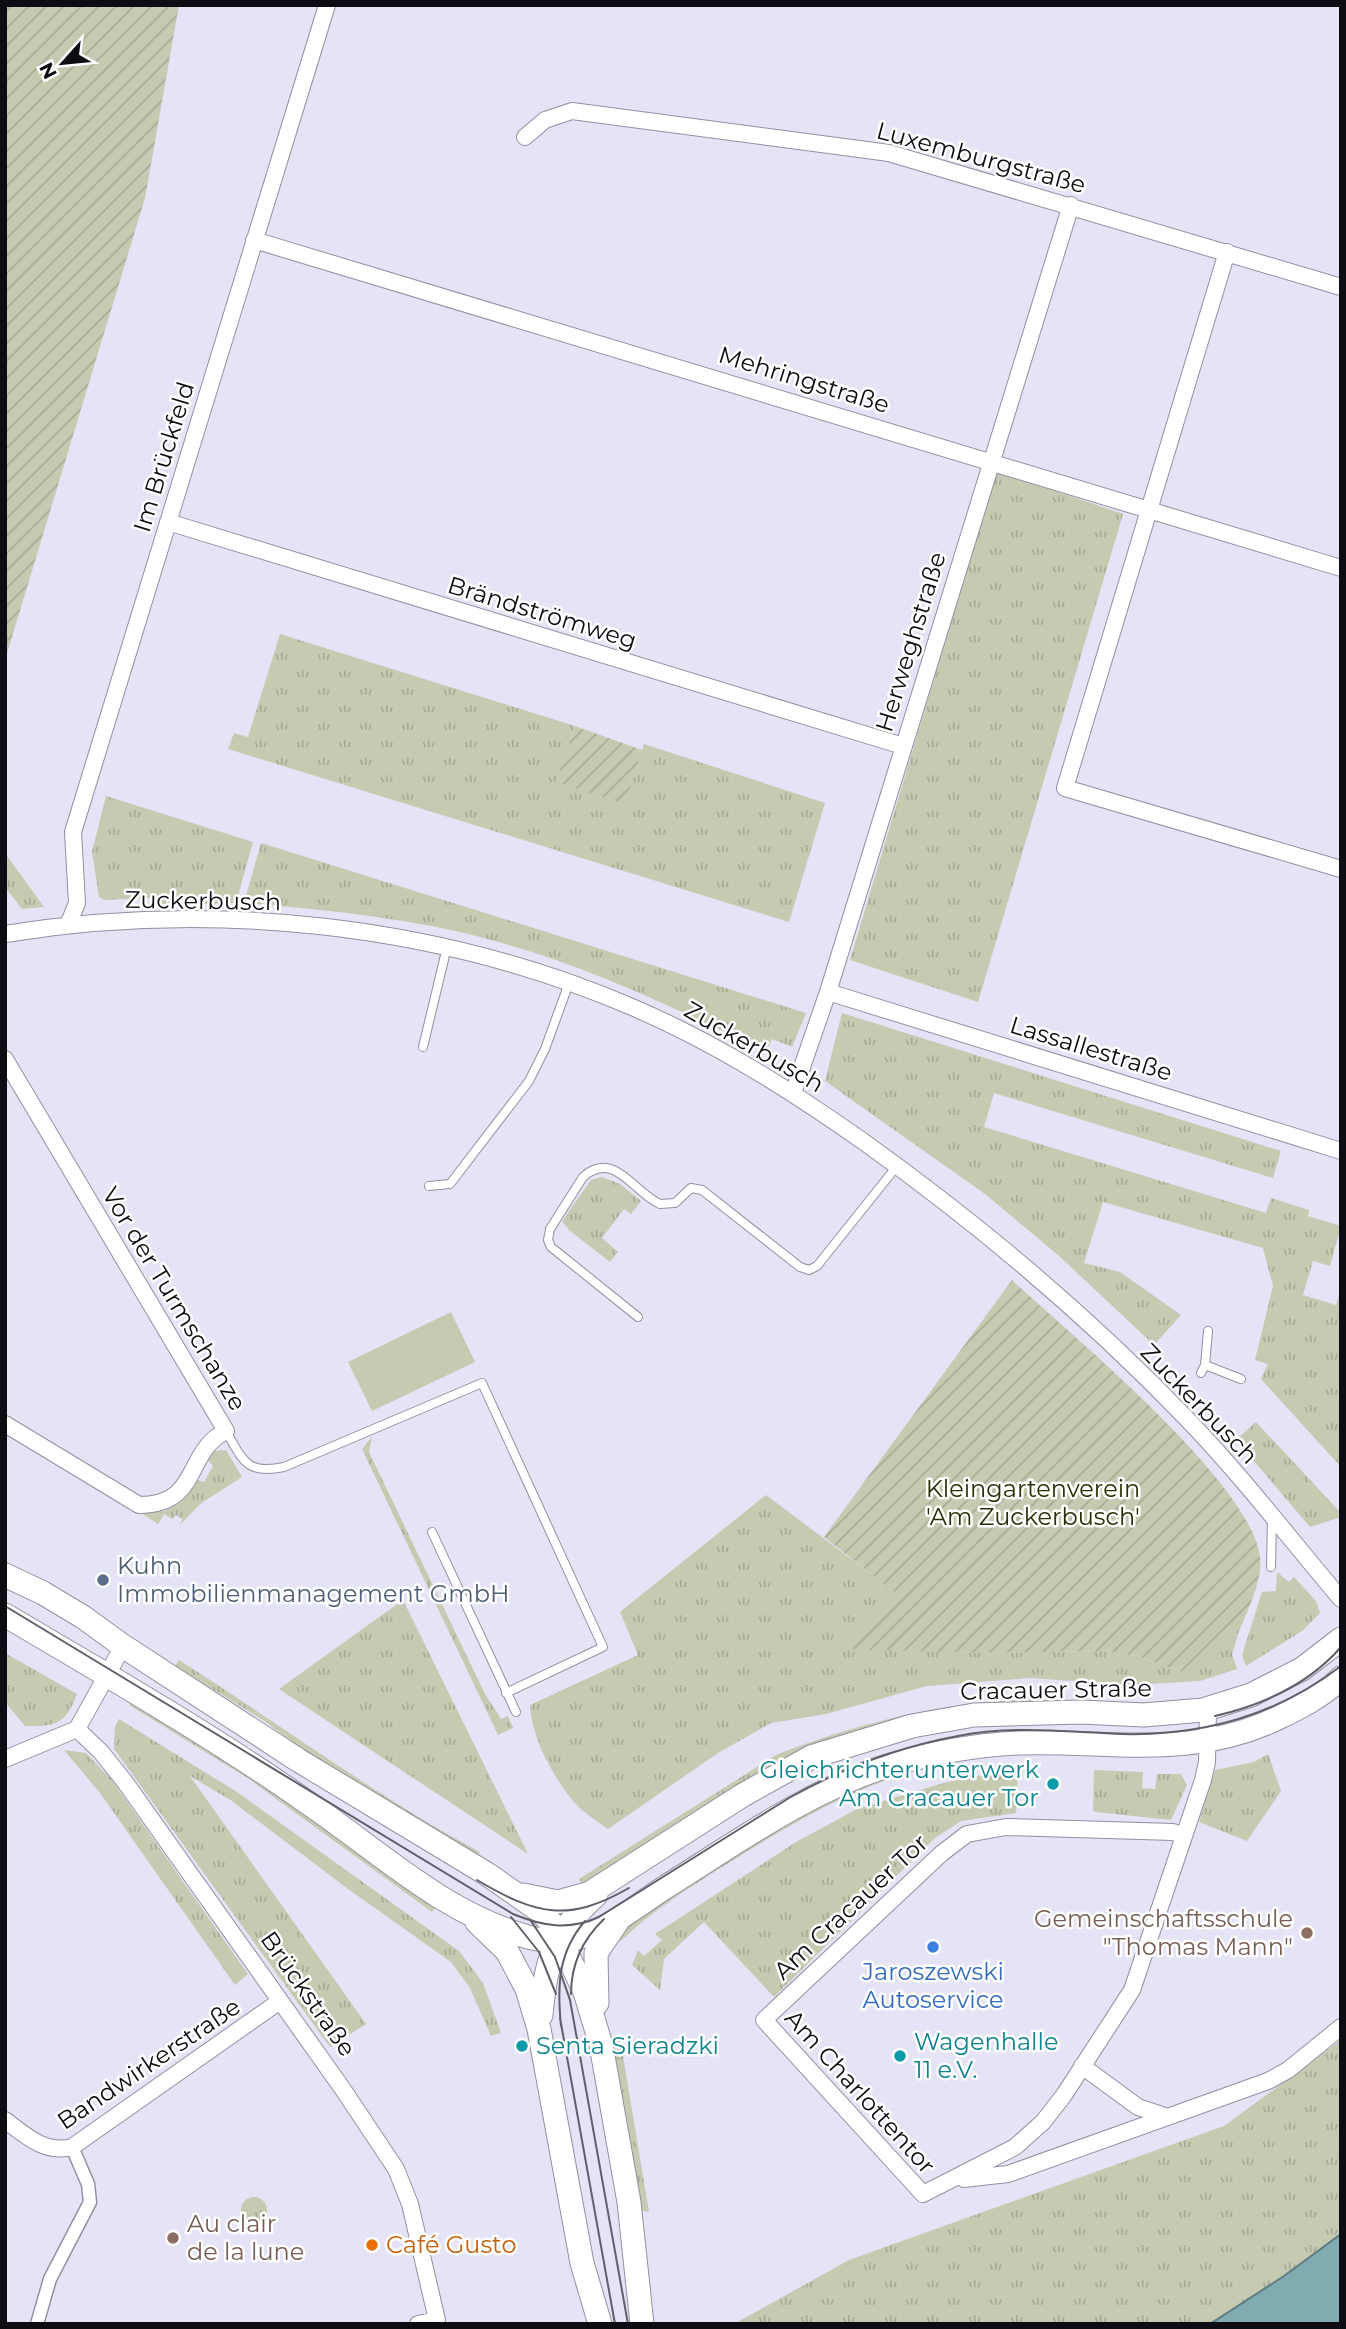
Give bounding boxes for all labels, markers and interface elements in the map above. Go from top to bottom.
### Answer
north arrow [28,28,98,98]
text: N [35,58,62,83]
street label: Luxemburgstraße [873,116,1089,199]
street label: Mehringstraße [715,340,893,419]
street label: Im Brückfeld [127,378,200,536]
street label: Herweghstraße [869,548,952,735]
street label: Brändströmweg [444,570,640,655]
street label: Zuckerbusch [125,885,281,916]
street label: Zuckerbusch [679,995,829,1098]
street label: Lassallestraße [1007,1010,1176,1087]
street label: Vor der Turmschanze [96,1182,253,1416]
street label: Zuckerbusch [1135,1337,1264,1470]
park label: Kleingartenverein 'Am Zuckerbusch' [926,1474,1140,1531]
place label: Kuhn Immobilienmanagement GmbH [117,1551,510,1608]
marker: Kuhn Immobilienmanagement GmbH [95,1572,111,1588]
street label: Cracauer Straße [960,1673,1152,1706]
place label: Gleichrichterunterwerk Am Cracauer Tor [759,1755,1040,1812]
marker: Gleichrichterunterwerk Am Cracauer Tor [1045,1776,1061,1792]
street label: Am Cracauer Tor [768,1828,934,1985]
place label: Gemeinschaftsschule "Thomas Mann" [1034,1904,1293,1961]
marker: Gemeinschaftsschule "Thomas Mann" [1299,1925,1315,1941]
street label: Brückstraße [255,1926,362,2062]
marker: Jaroszewski Autoservice [925,1939,941,1955]
place label: Jaroszewski Autoservice [861,1957,1004,2014]
street label: Bandwirkerstraße [52,1992,246,2136]
street label: Am Charlottentor [779,2004,942,2180]
place label: Wagenhalle 11 e.V. [914,2027,1058,2084]
place label: Senta Sieradzki [536,2031,719,2060]
marker: Senta Sieradzki [514,2038,530,2054]
marker: Wagenhalle 11 e.V. [892,2048,908,2064]
place label: Au clair de la lune [187,2209,304,2266]
marker: Au clair de la lune [165,2230,181,2246]
place label: Café Gusto [386,2230,516,2259]
marker: Café Gusto [364,2237,380,2253]

